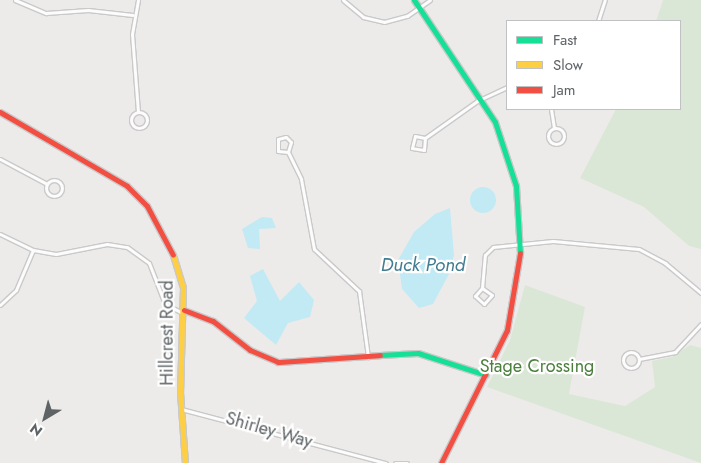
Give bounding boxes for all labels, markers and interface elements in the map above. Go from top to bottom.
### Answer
legend [506,20,681,110]
text: Fast [553,29,577,51]
text: Slow [553,54,583,76]
text: Jam [553,79,576,101]
water label: Duck Pond [381,254,465,276]
street label: Hillcrest Road [156,280,178,386]
park label: Stage Crossing [480,355,594,377]
north arrow [20,393,70,443]
street label: Shirley Way [223,407,315,453]
text: N [26,419,46,441]

